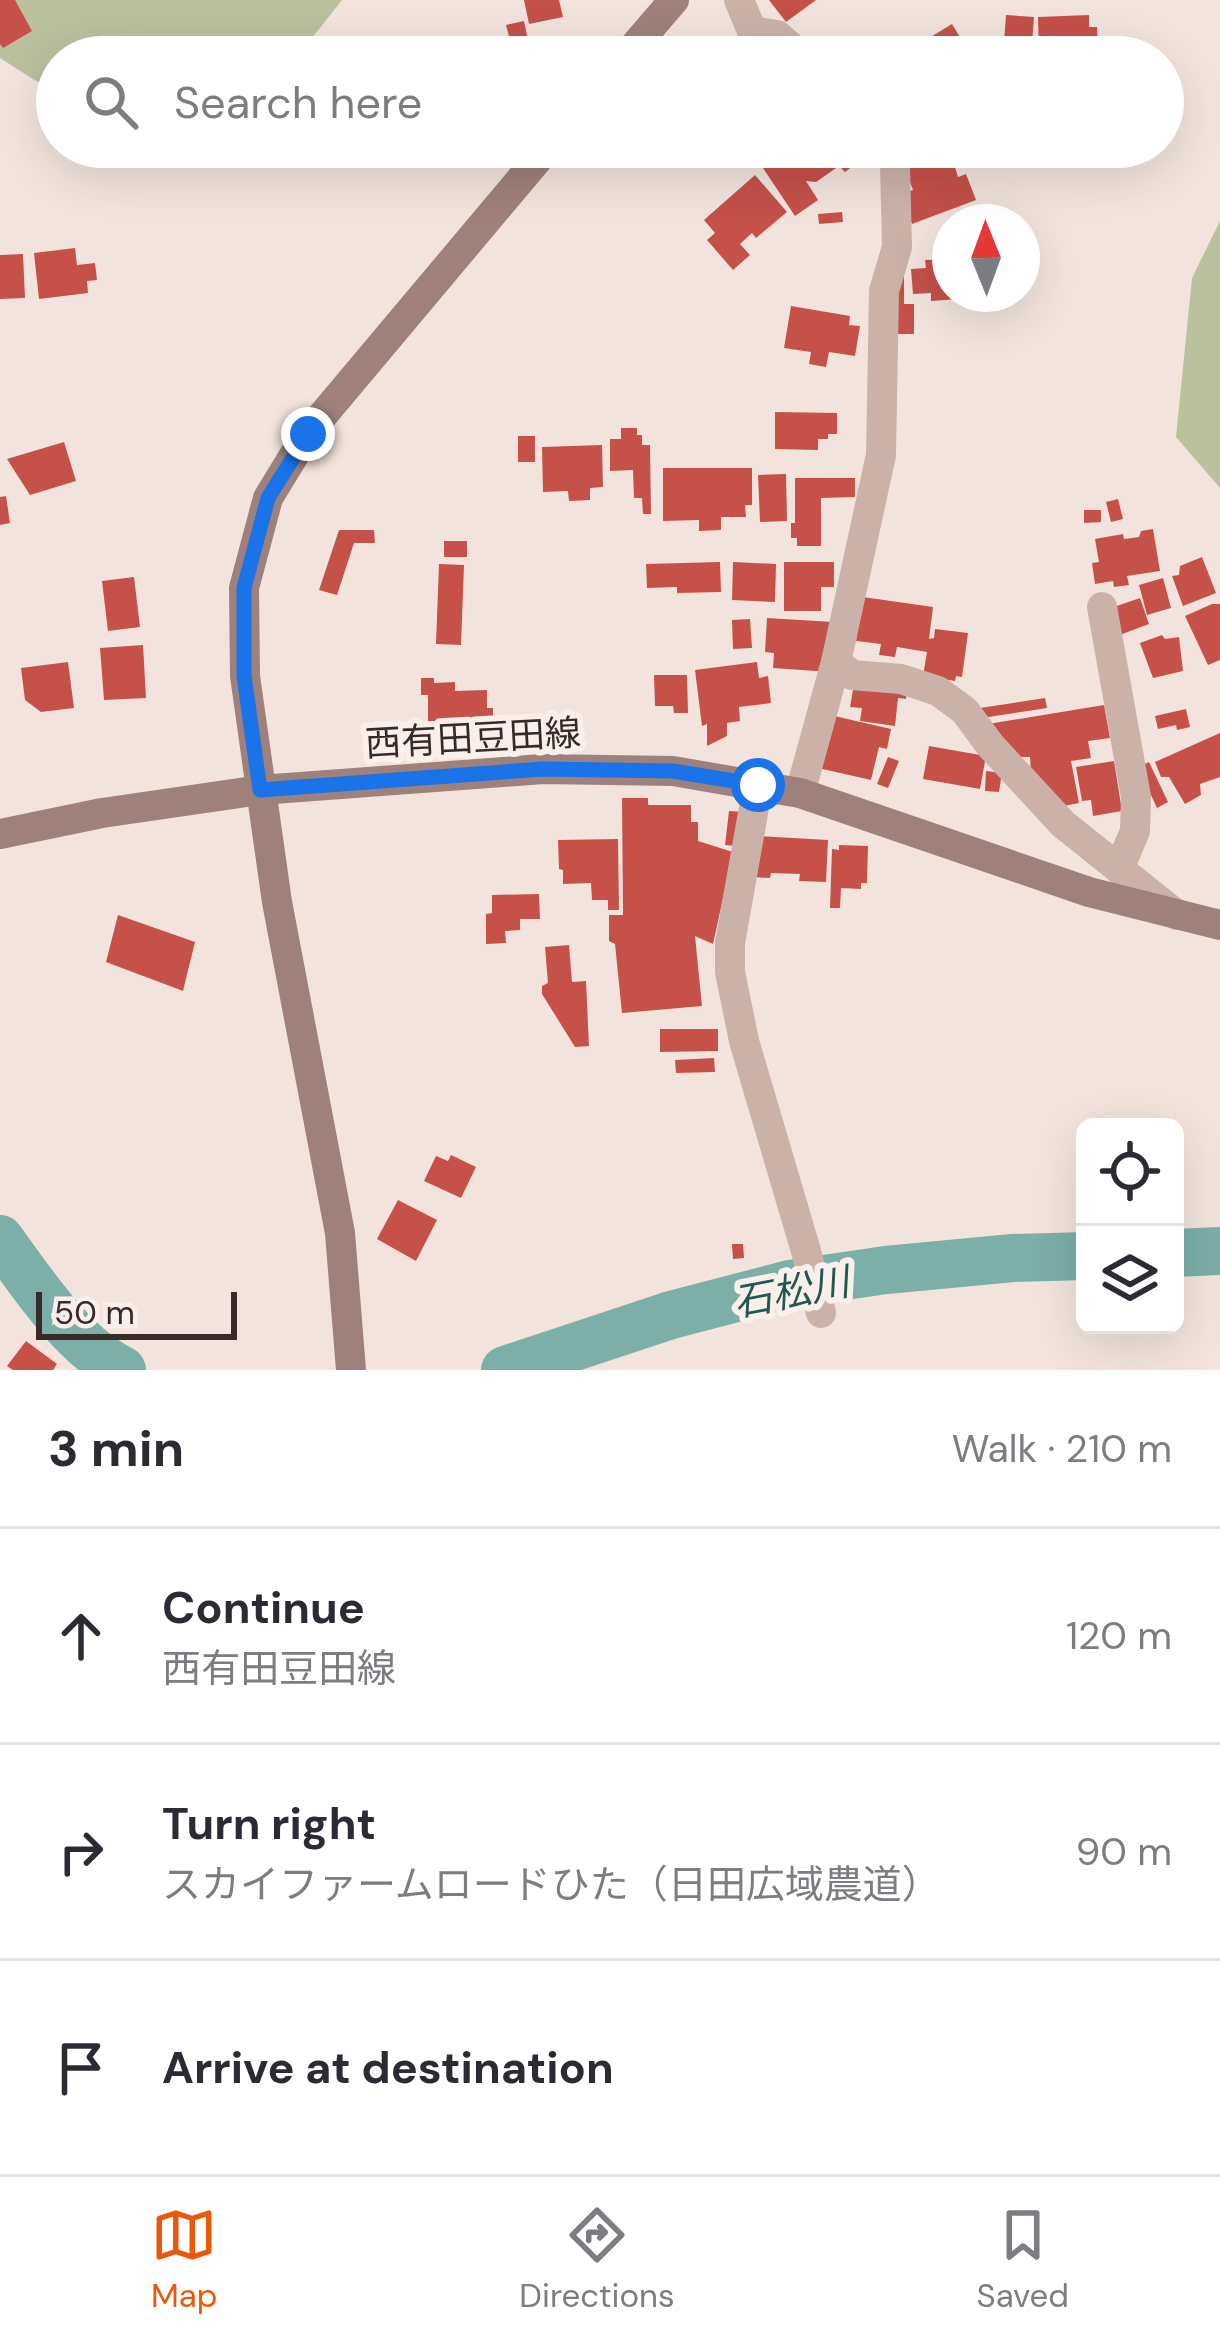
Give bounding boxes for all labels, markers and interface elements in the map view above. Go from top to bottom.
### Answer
search box [36,36,1184,168]
icon: search [78,69,144,135]
text: Search here [174,73,422,132]
north arrow [932,204,1040,312]
route end [281,407,335,461]
street label: 西有田豆田線 [364,709,582,767]
route start [731,758,785,812]
map controls [1076,1118,1184,1334]
button: locate [1076,1118,1184,1226]
button: layers [1076,1226,1184,1334]
water label: 石松川 [729,1255,857,1328]
scale bar [36,1286,237,1339]
text: 50 m [54,1291,135,1334]
text: 3 min [48,1415,184,1482]
text: Walk · 210 m [952,1423,1172,1474]
text: Continue [162,1578,365,1637]
icon: ahead [48,1603,114,1669]
text: 120 m [1066,1610,1172,1661]
text: 西有田豆田線 [162,1643,396,1694]
text: Turn right [162,1794,376,1853]
icon: right [48,1819,114,1885]
text: 90 m [1076,1826,1172,1877]
text: スカイファームロードひた（日田広域農道） [162,1859,941,1910]
icon: arrive [48,2035,114,2101]
text: Arrive at destination [162,2038,614,2097]
tab: Map [151,2202,217,2317]
tab: Directions [519,2202,675,2317]
tab: Saved [977,2202,1069,2317]

